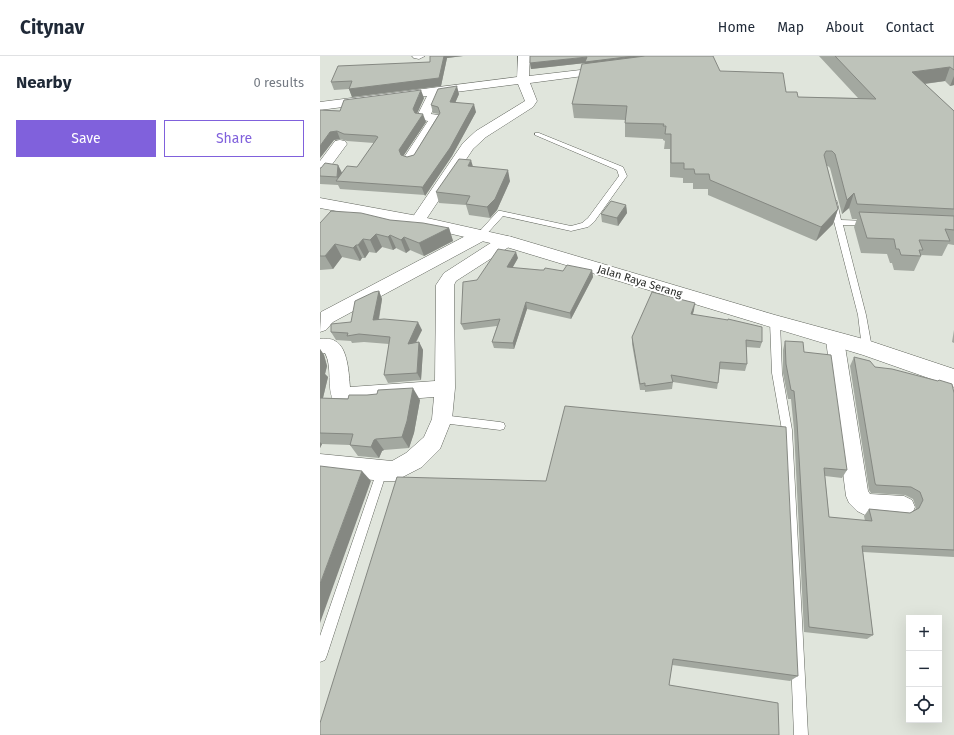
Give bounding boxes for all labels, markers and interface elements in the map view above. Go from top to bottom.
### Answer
text: Citynav [20,16,84,39]
text: Home [718,19,755,36]
text: Map [777,19,804,36]
text: About [826,19,864,36]
text: Contact [886,19,934,36]
text: Nearby [16,72,71,93]
text: 0 results [253,75,304,90]
button: Save [16,120,156,157]
button: Share [164,120,304,157]
street label: Jalan Raya Serang [596,262,684,301]
map controls [906,615,942,723]
button: + [906,615,942,651]
button: − [906,651,942,687]
button: locate [906,687,942,723]

